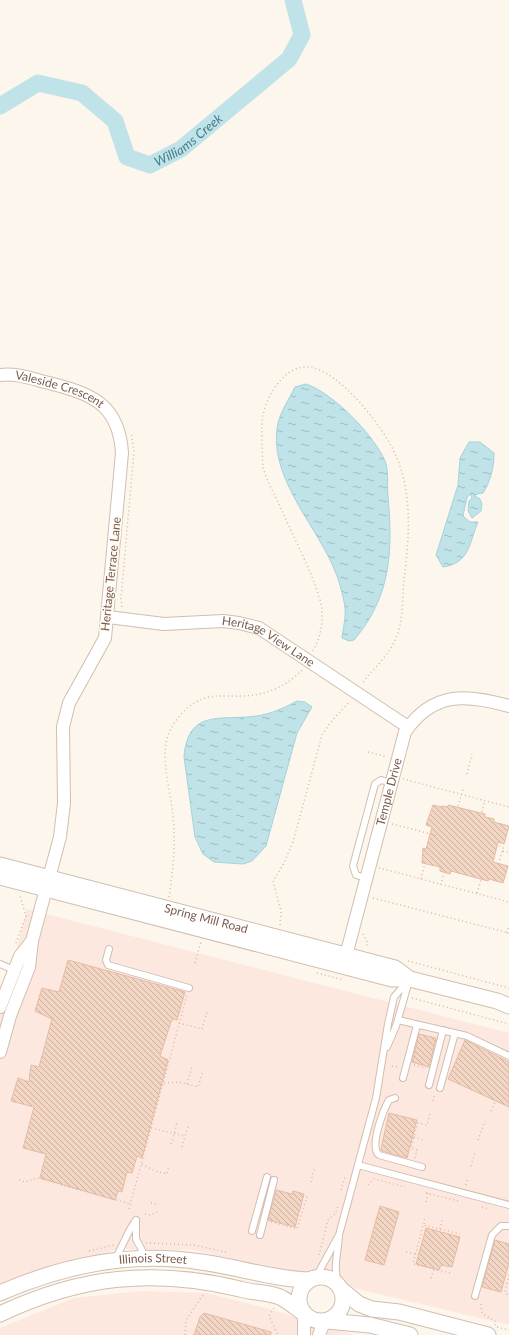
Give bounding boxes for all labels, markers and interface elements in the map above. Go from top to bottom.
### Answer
water label: Williams Creek [151,110,226,169]
street label: Valeside Crescent [14,367,108,411]
street label: Heritage Terrace Lane [97,516,124,632]
street label: Heritage View Lane [221,613,318,670]
street label: Temple Drive [373,756,405,827]
street label: Spring Mill Road [163,900,250,936]
street label: Illinois Street [118,1250,188,1267]

